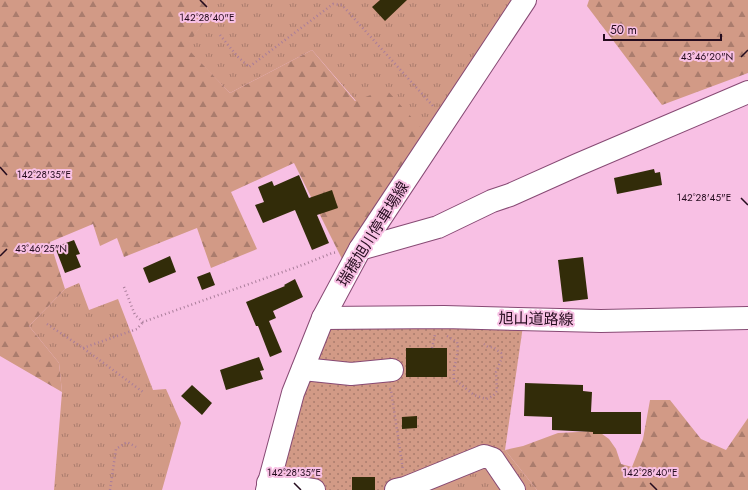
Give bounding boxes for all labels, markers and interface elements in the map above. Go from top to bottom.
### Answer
text: 142°28'40"E [180,10,234,25]
scale bar [604,16,721,42]
text: 50 m [610,21,637,39]
text: 43°46'20"N [681,49,733,64]
text: 142°28'35"E [17,167,71,182]
street label: 瑞穂旭川停車場線 [332,177,414,291]
text: 142°28'45"E [677,190,731,205]
text: 43°46'25"N [15,241,67,256]
street label: 旭山道路線 [498,307,574,331]
text: 142°28'35"E [267,465,321,480]
text: 142°28'40"E [623,465,677,480]

